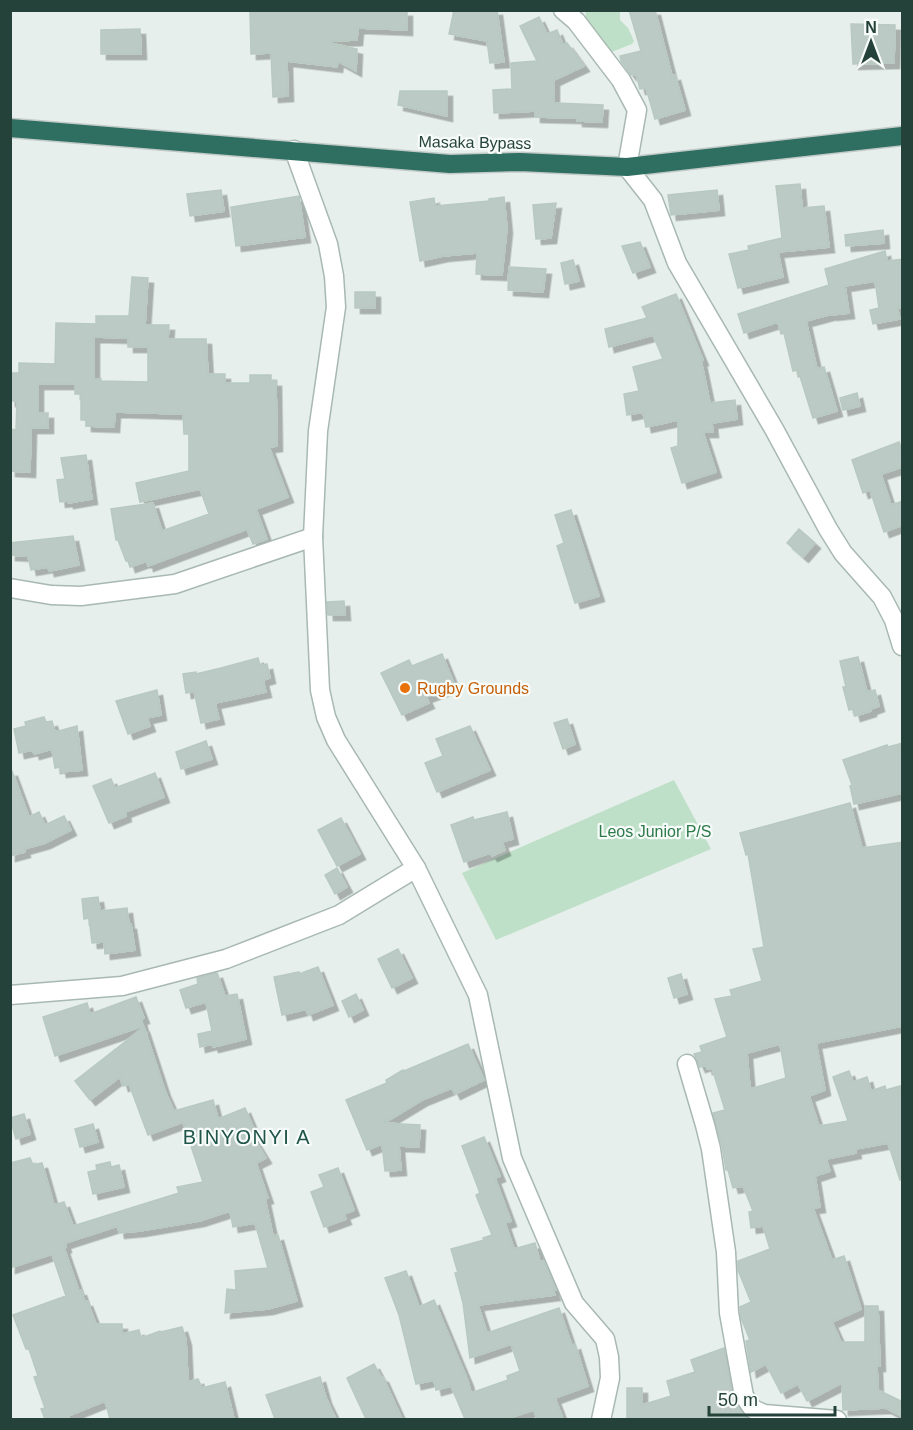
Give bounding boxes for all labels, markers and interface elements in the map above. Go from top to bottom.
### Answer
north arrow [841,12,901,72]
text: N [865,19,877,36]
street label: Masaka Bypass [418,133,532,152]
place label: Rugby Grounds [417,680,529,697]
marker: Rugby Grounds [398,681,412,695]
park label: Leos Junior P/S [599,823,711,840]
district label: BINYONYI A [183,1126,311,1148]
scale bar [709,1379,835,1417]
text: 50 m [718,1390,758,1410]

